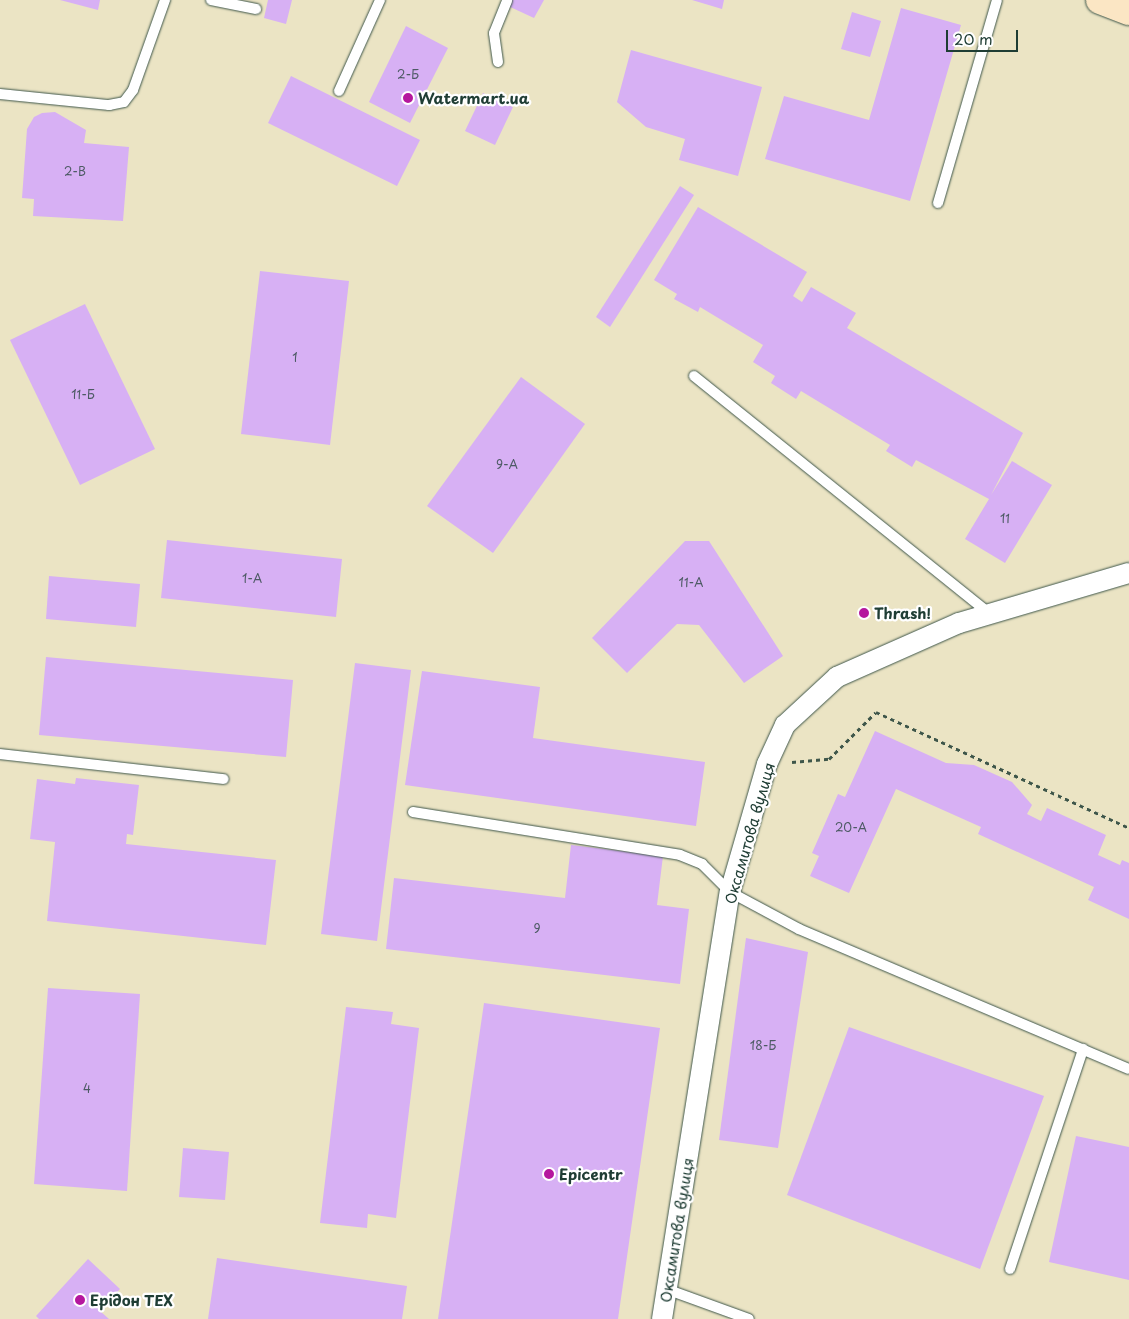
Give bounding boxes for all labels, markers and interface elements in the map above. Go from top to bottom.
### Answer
scale bar [949,20,1022,52]
text: 20 m [954,27,993,50]
house number: 2-Б [397,68,419,82]
place label: Watermart.ua [418,89,529,107]
marker: Watermart.ua [402,92,414,104]
house number: 2-В [64,165,86,179]
house number: 1 [292,351,298,365]
house number: 11-Б [71,388,95,402]
house number: 9-А [496,458,518,472]
house number: 11 [1000,512,1010,526]
house number: 1-А [242,572,262,586]
house number: 11-А [679,576,703,590]
place label: Thrash! [874,604,931,622]
marker: Thrash! [858,607,870,619]
street label: Оксамитова вулиця [720,760,778,906]
house number: 20-А [835,821,867,835]
house number: 9 [533,922,541,936]
house number: 18-Б [750,1039,776,1053]
house number: 4 [83,1082,91,1096]
street label: Оксамитова вулиця [656,1156,696,1304]
place label: Epicentr [559,1165,623,1183]
marker: Epicentr [543,1168,555,1180]
place label: Ерідон ТЕХ [90,1291,174,1309]
marker: Ерідон ТЕХ [74,1294,86,1306]

